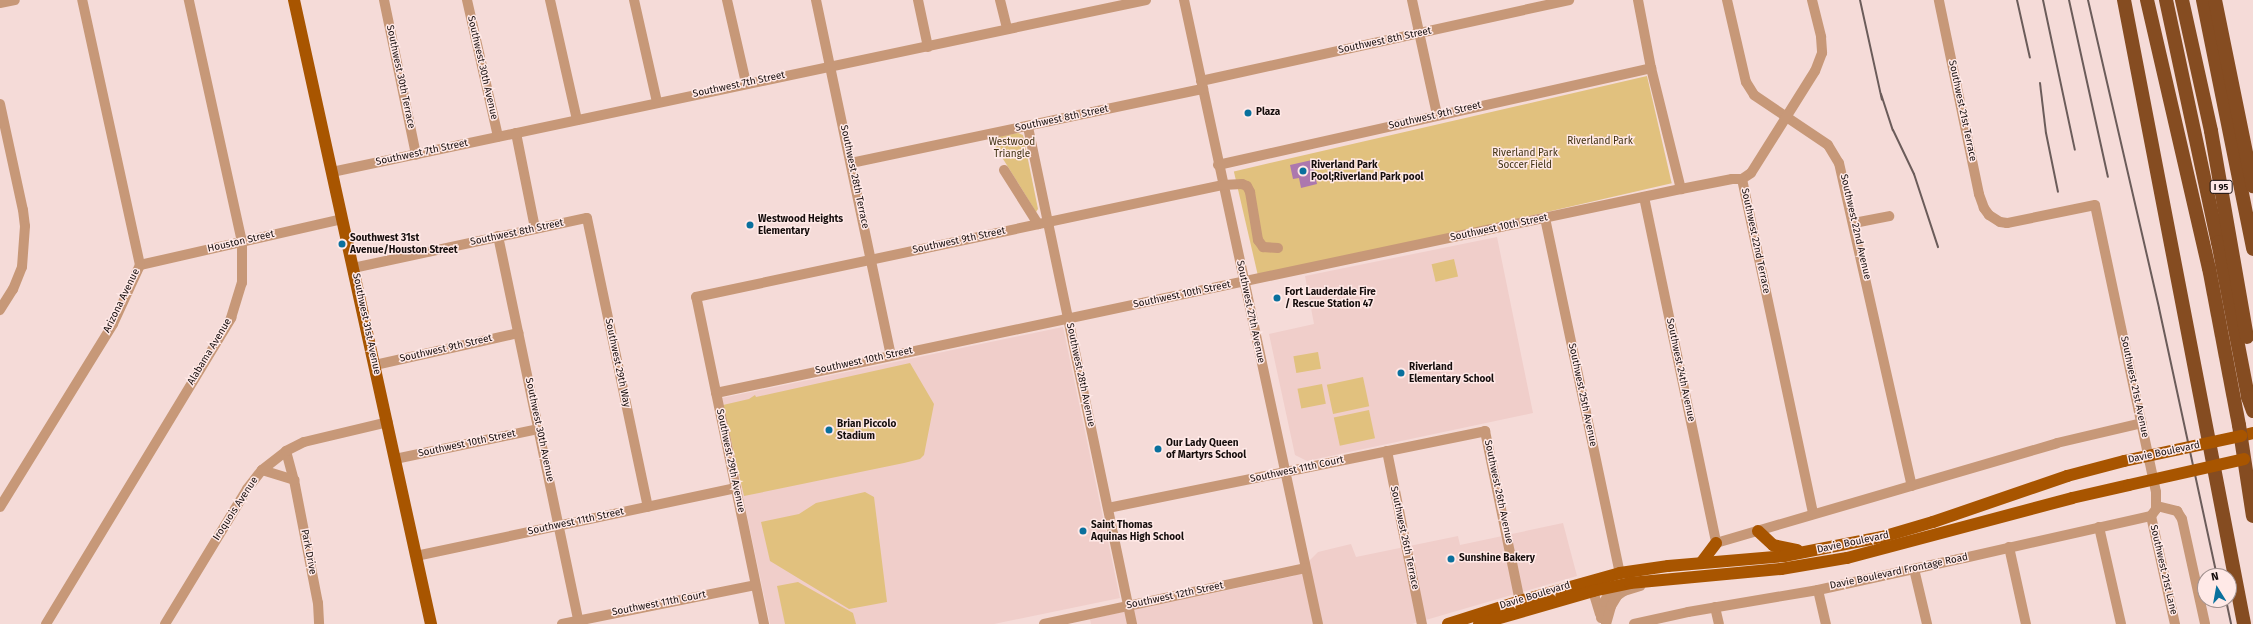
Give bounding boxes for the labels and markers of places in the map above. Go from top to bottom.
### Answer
place label: Plaza [1256,107,1280,119]
marker: Plaza [1243,108,1253,118]
place label: Riverland Park Pool;Riverland Park pool [1311,159,1423,182]
marker: Riverland Park Pool;Riverland Park pool [1298,166,1308,176]
place label: Westwood Heights Elementary [758,213,843,236]
marker: Westwood Heights Elementary [745,220,755,230]
place label: Southwest 31st Avenue/Houston Street [350,232,458,256]
marker: Southwest 31st Avenue/Houston Street [337,239,347,249]
place label: Fort Lauderdale Fire / Rescue Station 47 [1285,286,1376,310]
marker: Fort Lauderdale Fire / Rescue Station 47 [1272,293,1282,303]
place label: Riverland Elementary School [1409,361,1494,384]
marker: Riverland Elementary School [1396,368,1406,378]
place label: Brian Piccolo Stadium [837,418,896,442]
marker: Brian Piccolo Stadium [824,425,834,435]
place label: Our Lady Queen of Martyrs School [1166,437,1246,460]
marker: Our Lady Queen of Martyrs School [1153,444,1163,454]
place label: Saint Thomas Aquinas High School [1091,519,1184,542]
marker: Saint Thomas Aquinas High School [1078,526,1088,536]
place label: Sunshine Bakery [1459,553,1535,565]
marker: Sunshine Bakery [1446,554,1456,564]

